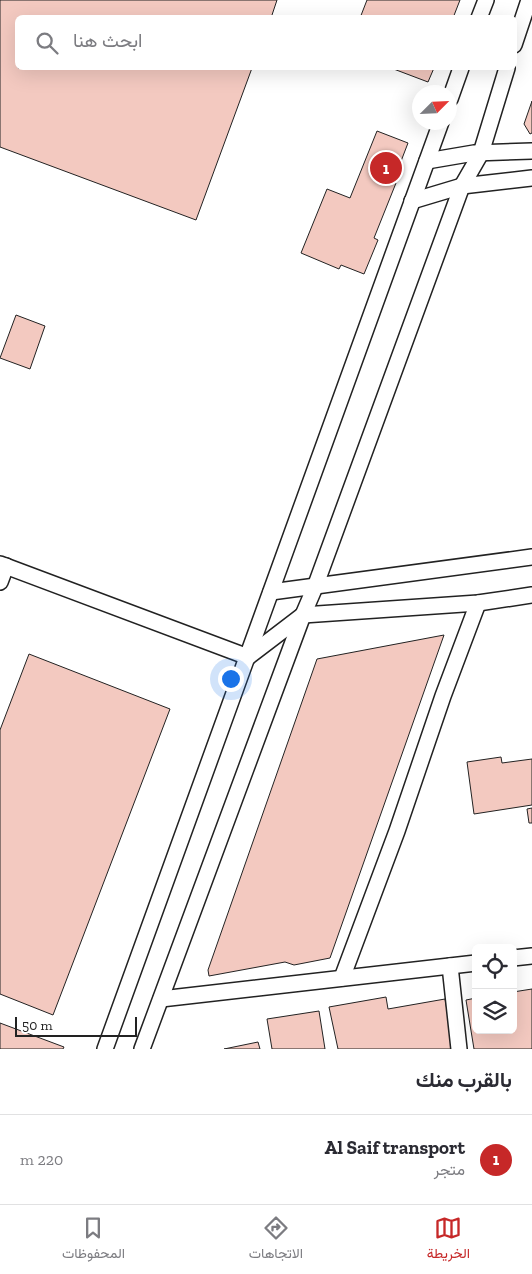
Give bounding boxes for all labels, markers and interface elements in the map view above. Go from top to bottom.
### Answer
search box [15,15,517,70]
icon: search [33,29,61,57]
text: ابحث هنا [73,29,143,52]
north arrow [412,85,457,130]
pin: 1 [370,149,402,187]
your location [218,666,244,692]
map controls [472,944,517,1034]
button: locate [472,944,517,989]
button: layers [472,989,517,1034]
scale bar [15,1014,138,1037]
text: 50 m [22,1017,53,1034]
text: بالقرب منك [416,1067,512,1092]
text: Al Saif transport [325,1136,465,1159]
text: 220 m [20,1150,63,1169]
text: 1 [493,1150,499,1169]
text: متجر [434,1160,465,1179]
tab: المحفوظات [62,1214,125,1266]
tab: الاتجاهات [249,1214,303,1266]
tab: الخريطة [427,1214,470,1266]

